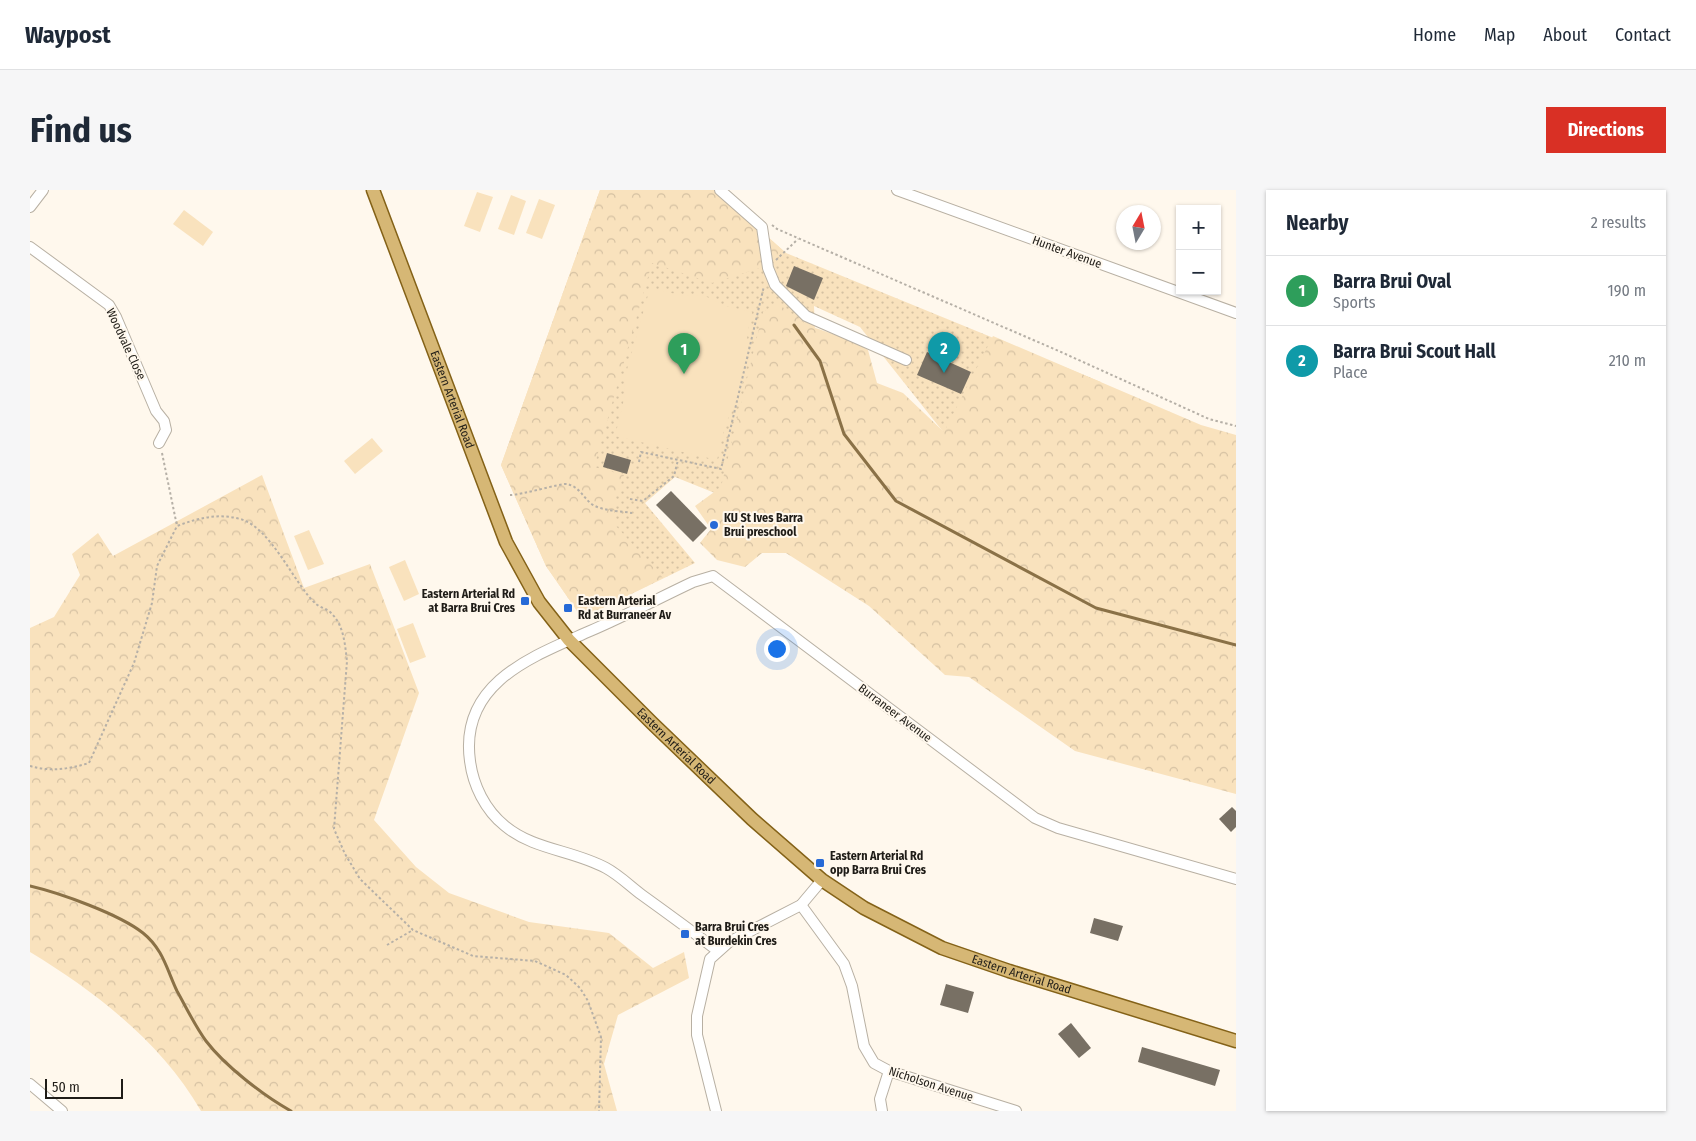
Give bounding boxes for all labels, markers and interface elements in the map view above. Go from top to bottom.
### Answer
text: Waypost [25,21,111,49]
text: Home [1413,24,1456,46]
text: Map [1484,24,1515,46]
text: About [1543,24,1587,46]
text: Contact [1615,24,1671,46]
button: Directions [1546,107,1666,153]
text: Find us [30,109,132,151]
north arrow [1116,205,1161,250]
map controls [1176,205,1221,295]
button: + [1176,205,1221,250]
text: Nearby [1286,210,1348,236]
text: 2 results [1591,213,1646,232]
street label: Hunter Avenue [1030,233,1104,271]
button: − [1176,250,1221,295]
text: Barra Brui Oval [1333,270,1451,293]
text: 1 [1299,281,1305,300]
text: 190 m [1608,281,1646,300]
text: Sports [1333,293,1376,312]
street label: Woodvale Close [103,306,149,382]
pin: 2 [928,332,960,373]
pin: 1 [668,333,700,374]
text: Barra Brui Scout Hall [1333,340,1496,363]
street label: Eastern Arterial Road [427,349,477,450]
text: 2 [1298,351,1306,370]
text: 210 m [1609,351,1646,370]
text: Place [1333,363,1368,382]
place label: KU St Ives Barra Brui preschool [724,511,803,539]
marker: KU St Ives Barra Brui preschool [708,519,720,531]
place label: Eastern Arterial Rd at Barra Brui Cres [422,587,516,615]
place label: Eastern Arterial Rd at Burraneer Av [578,594,671,622]
marker: Eastern Arterial Rd at Barra Brui Cres [519,595,531,607]
marker: Eastern Arterial Rd at Burraneer Av [562,602,574,614]
your location [764,636,790,662]
street label: Burraneer Avenue [856,681,934,745]
street label: Eastern Arterial Road [634,705,718,787]
place label: Eastern Arterial Rd opp Barra Brui Cres [830,849,927,877]
marker: Eastern Arterial Rd opp Barra Brui Cres [814,857,826,869]
place label: Barra Brui Cres at Burdekin Cres [695,920,778,948]
marker: Barra Brui Cres at Burdekin Cres [679,928,691,940]
street label: Eastern Arterial Road [970,952,1073,997]
street label: Nicholson Avenue [887,1064,975,1104]
scale bar [45,1076,122,1099]
text: 50 m [52,1079,80,1096]

